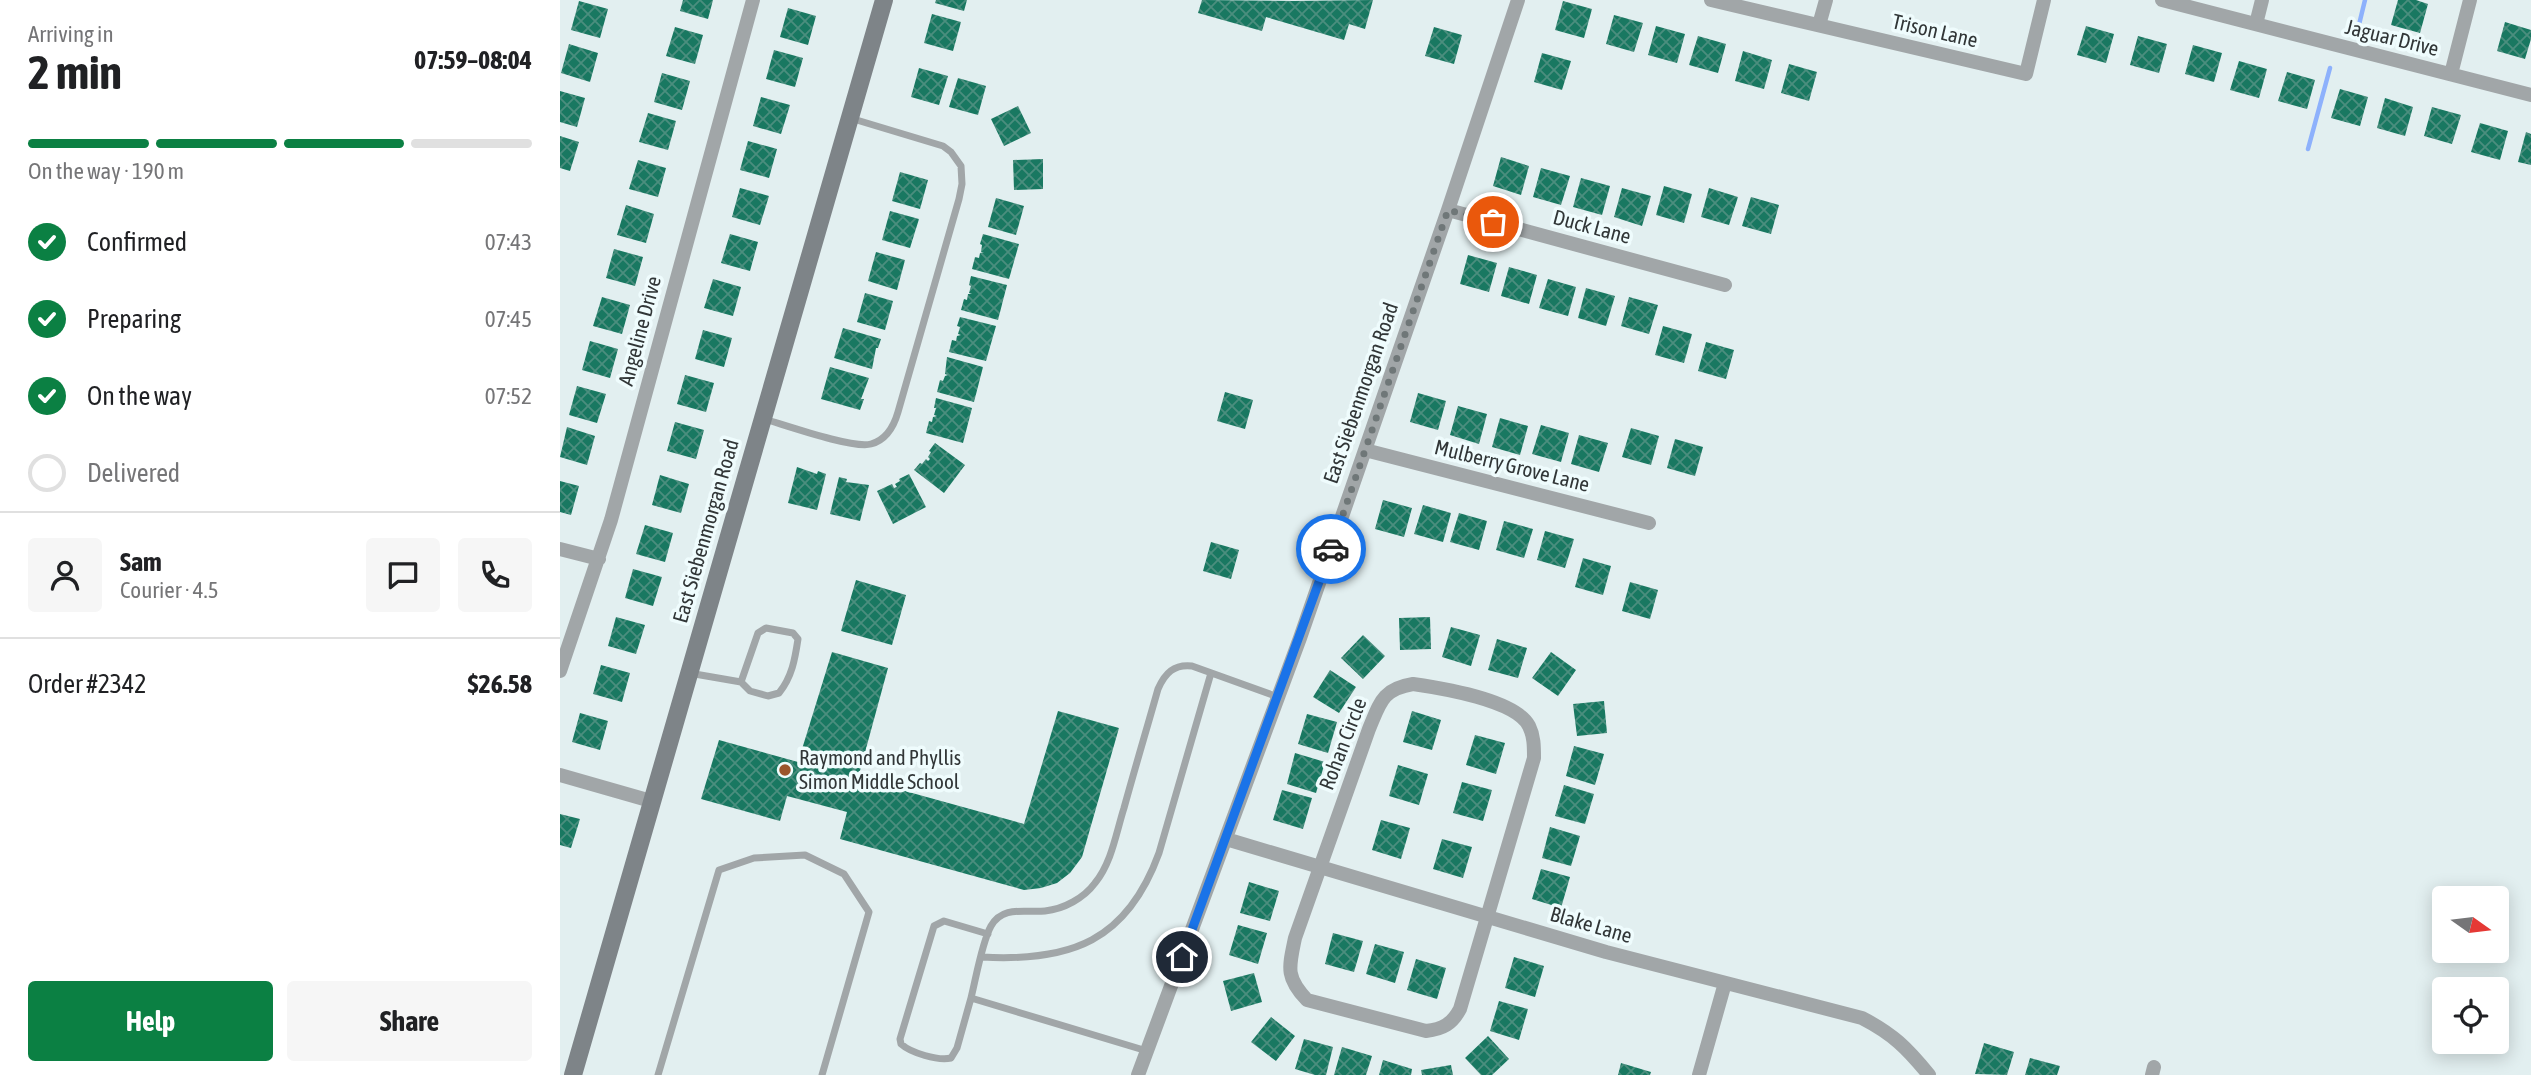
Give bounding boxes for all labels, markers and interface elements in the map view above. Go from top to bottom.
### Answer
street label: Trison Lane [1890,9,1980,51]
street label: Jaguar Drive [2343,14,2441,60]
text: Arriving in [28,21,114,47]
text: 07:59–08:04 [414,45,532,75]
text: 2 min [28,46,122,99]
text: On the way · 190 m [28,158,184,184]
pin [1463,192,1523,252]
icon: bag [1474,203,1512,241]
street label: Duck Lane [1551,204,1634,248]
icon: check [28,223,66,261]
text: Confirmed [87,227,187,257]
text: 07:43 [485,229,532,255]
street label: Angeline Drive [613,273,665,388]
street label: East Siebenmorgan Road [1318,299,1402,486]
icon: check [28,300,66,338]
text: Preparing [87,304,181,334]
text: 07:45 [485,306,532,332]
icon: check [28,377,66,415]
text: On the way [87,381,192,411]
text: 07:52 [485,383,532,409]
street label: Mulberry Grove Lane [1432,434,1592,496]
street label: East Siebenmorgan Road [667,436,743,625]
text: Delivered [87,458,180,488]
courier [1296,514,1366,584]
icon: car [1312,530,1350,568]
button: person [28,538,102,612]
button: chat [366,538,440,612]
button: phone [458,538,532,612]
text: Sam [120,547,162,577]
text: Courier · 4.5 [120,577,219,603]
text: Order #2342 [28,669,147,699]
text: $26.58 [468,669,532,699]
street label: Rohan Circle [1314,694,1371,793]
place label: Raymond and Phyllis Simon Middle School [799,745,961,793]
marker: Raymond and Phyllis Simon Middle School [777,762,793,778]
north arrow [2432,886,2510,962]
map controls [2432,886,2509,1054]
street label: Blake Lane [1548,901,1635,947]
pin [1152,927,1212,987]
icon: home [1163,938,1201,976]
button: locate [2432,977,2509,1054]
button: Help [28,981,273,1061]
button: Share [287,981,532,1061]

